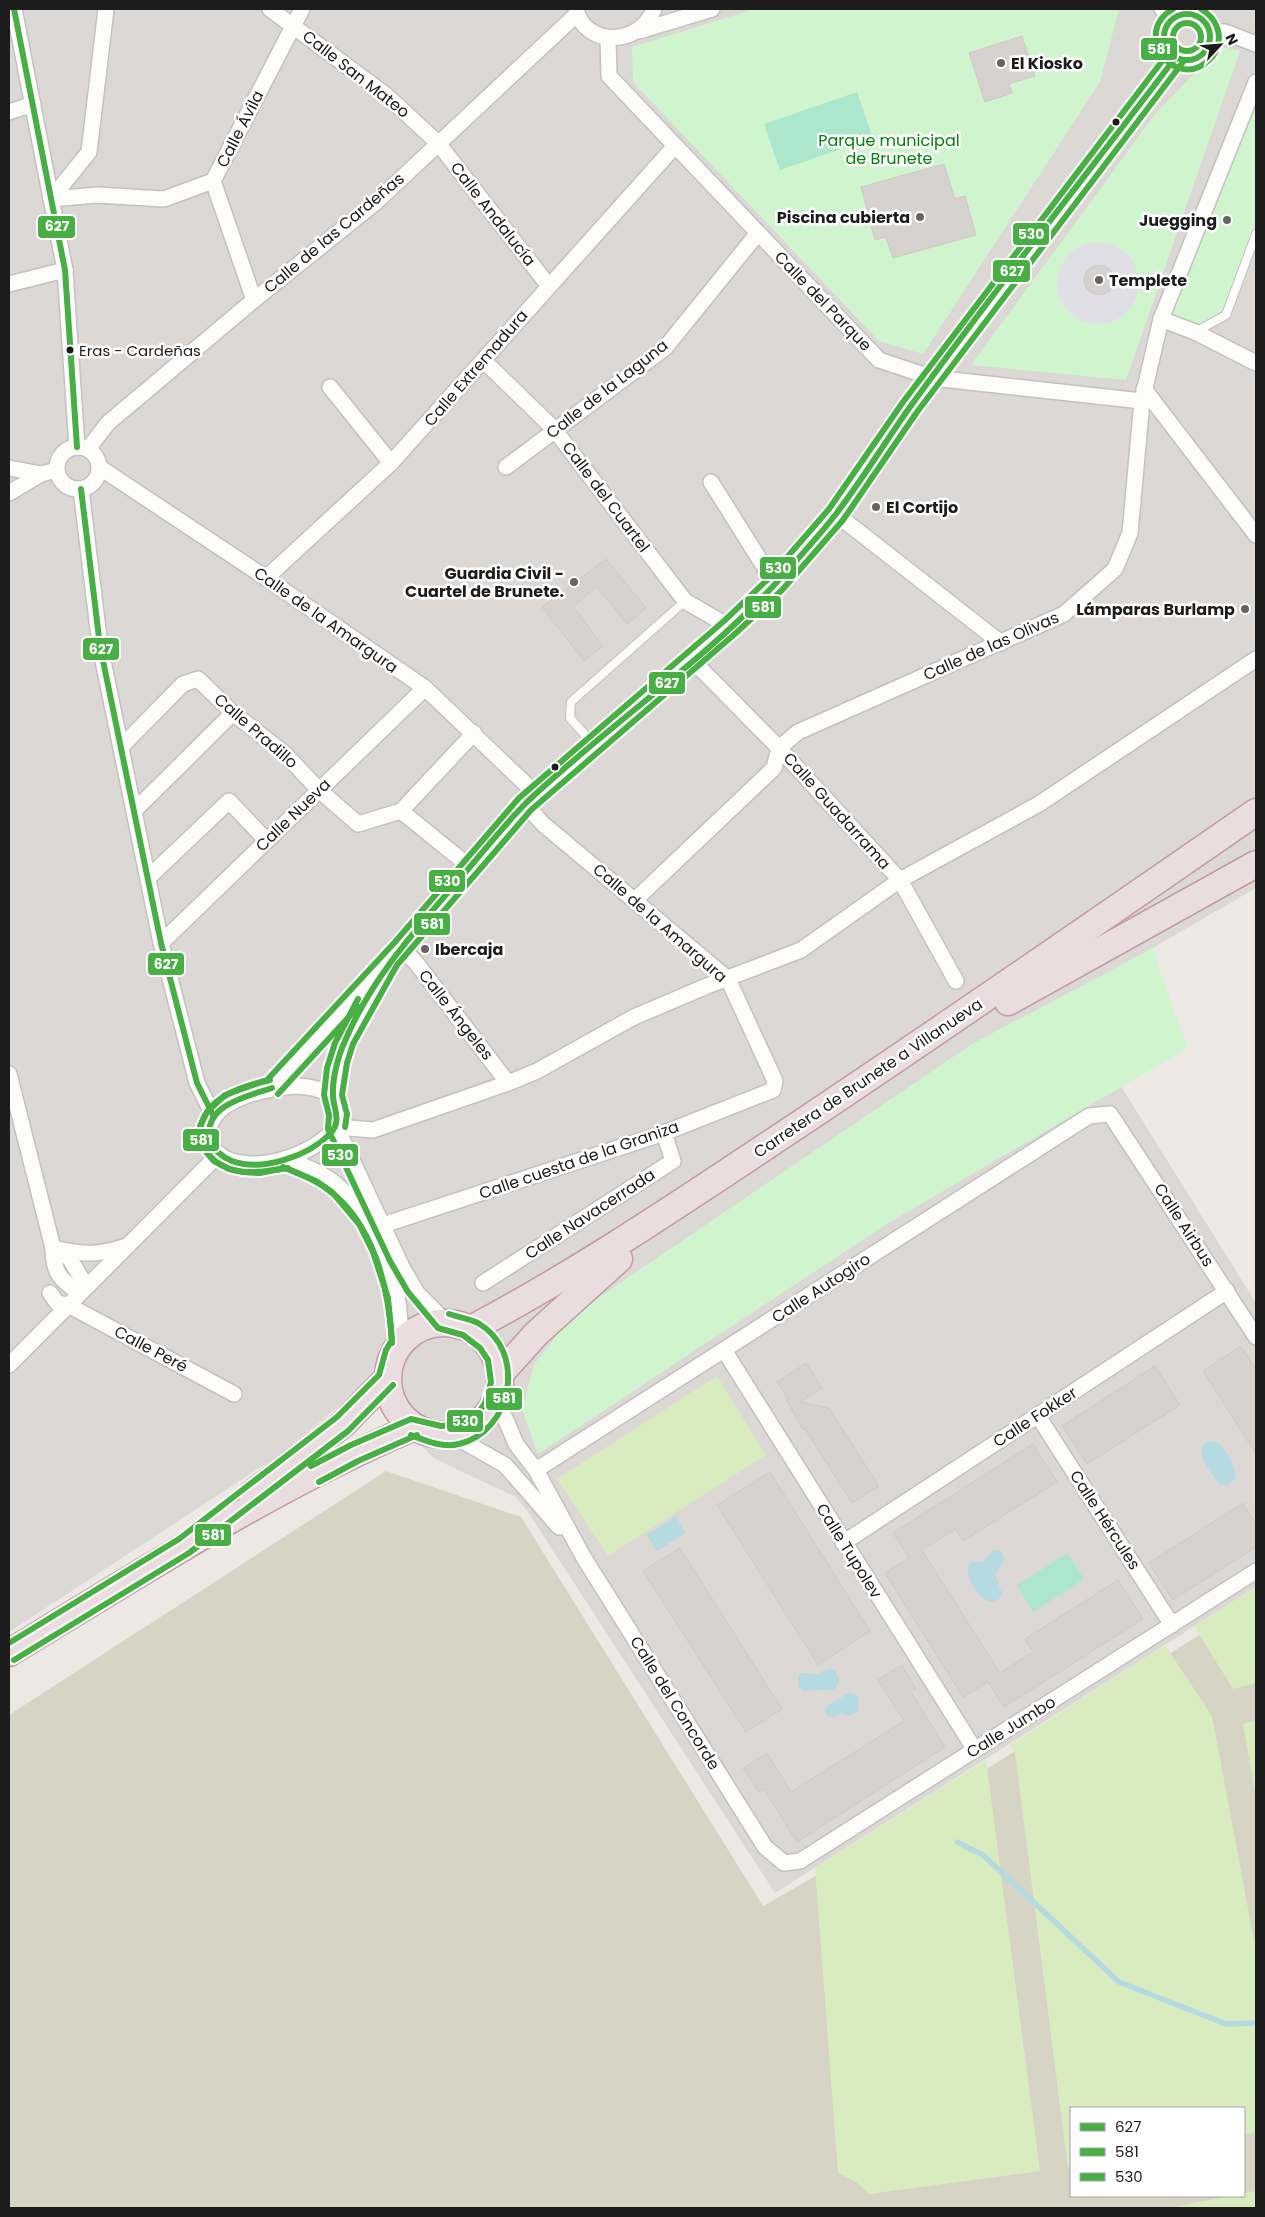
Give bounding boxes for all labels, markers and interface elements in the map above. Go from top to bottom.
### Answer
north arrow [1195,20,1245,70]
street label: Calle San Mateo [297,25,415,123]
text: N [1220,30,1243,48]
line badge: 581 [1140,37,1178,61]
text: 581 [1147,39,1171,59]
place label: El Kiosko [1011,52,1083,75]
marker: El Kiosko [995,57,1007,69]
street label: Calle Ávila [211,86,269,172]
unlabelled marker [1111,117,1121,127]
park label: Parque municipal de Brunete [818,129,960,170]
street label: Calle Andalucía [445,157,541,271]
street label: Calle de las Cardeñas [259,167,409,299]
place label: Piscina cubierta [777,206,910,229]
place label: Juegging [1139,209,1217,232]
marker: Piscina cubierta [914,211,926,223]
marker: Juegging [1221,214,1233,226]
line badge: 627 [37,215,76,239]
text: 627 [45,216,70,236]
line badge: 530 [1012,222,1050,246]
text: 530 [1018,224,1044,244]
street label: Calle del Parque [769,246,877,356]
line badge: 627 [992,259,1031,283]
text: 627 [1000,261,1025,281]
place label: Templete [1109,269,1187,292]
marker: Templete [1093,274,1105,286]
street label: Calle Extremadura [419,305,533,431]
street label: Calle de la Laguna [541,334,673,444]
place label: Eras - Cardeñas [79,340,201,361]
marker: Eras - Cardeñas [65,345,75,355]
street label: Calle del Cuartel [557,437,655,557]
place label: El Cortijo [886,496,958,519]
marker: El Cortijo [870,501,882,513]
line badge: 530 [759,556,797,580]
text: 530 [765,558,791,578]
street label: Calle de la Amargura [249,561,403,679]
place label: Guardia Civil - Cuartel de Brunete. [405,562,564,603]
marker: Guardia Civil - Cuartel de Brunete. [568,576,580,588]
line badge: 581 [744,595,782,619]
text: 581 [751,597,775,617]
place label: Lámparas Burlamp [1076,598,1235,621]
marker: Lámparas Burlamp [1239,603,1251,615]
street label: Calle de las Olivas [920,606,1062,686]
line badge: 627 [82,637,120,661]
text: 627 [89,639,114,659]
line badge: 627 [648,671,686,695]
text: 627 [655,673,680,693]
street label: Calle Pradillo [209,688,303,774]
street label: Calle Guadarrama [778,747,896,875]
unlabelled marker [550,762,560,772]
street label: Calle Nueva [250,773,336,857]
street label: Calle de la Amargura [588,858,732,988]
line badge: 530 [428,869,466,893]
text: 530 [434,871,460,891]
line badge: 581 [413,912,451,936]
text: 581 [420,914,444,934]
place label: Ibercaja [435,938,503,961]
marker: Ibercaja [419,943,431,955]
line badge: 627 [147,952,185,976]
text: 627 [154,954,179,974]
street label: Calle Ángeles [413,965,499,1065]
street label: Carretera de Brunete a Villanueva [749,992,987,1164]
street label: Calle cuesta de la Graniza [476,1115,682,1205]
line badge: 581 [182,1128,220,1152]
text: 581 [189,1130,213,1150]
line badge: 530 [321,1143,359,1167]
text: 530 [327,1145,353,1165]
street label: Calle Navacerrada [520,1163,660,1265]
street label: Calle Airbus [1148,1179,1220,1271]
street label: Calle Autogiro [767,1248,875,1328]
street label: Calle Peré [110,1320,192,1378]
street label: Calle Fokker [989,1381,1082,1453]
line badge: 581 [485,1387,523,1411]
text: 581 [492,1388,516,1408]
line badge: 530 [446,1409,484,1433]
text: 530 [452,1411,478,1431]
street label: Calle Hércules [1064,1466,1146,1574]
street label: Calle Tupolev [811,1499,887,1603]
line badge: 581 [194,1523,232,1547]
text: 581 [201,1525,225,1545]
street label: Calle del Concorde [625,1632,726,1774]
street label: Calle Jumbo [962,1690,1060,1764]
legend [1070,2107,1245,2197]
text: 627 [1115,2116,1141,2137]
text: 581 [1115,2141,1139,2162]
text: 530 [1115,2166,1143,2187]

